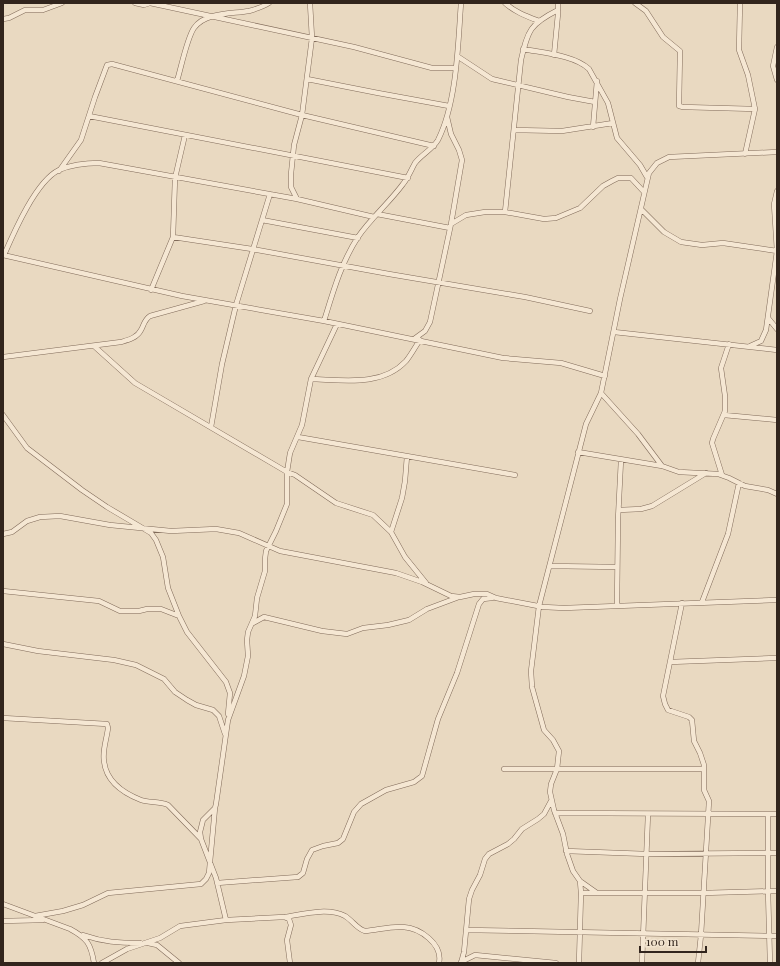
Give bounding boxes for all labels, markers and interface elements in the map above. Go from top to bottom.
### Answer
scale bar [640,928,706,954]
text: 100 m [646,933,679,949]

